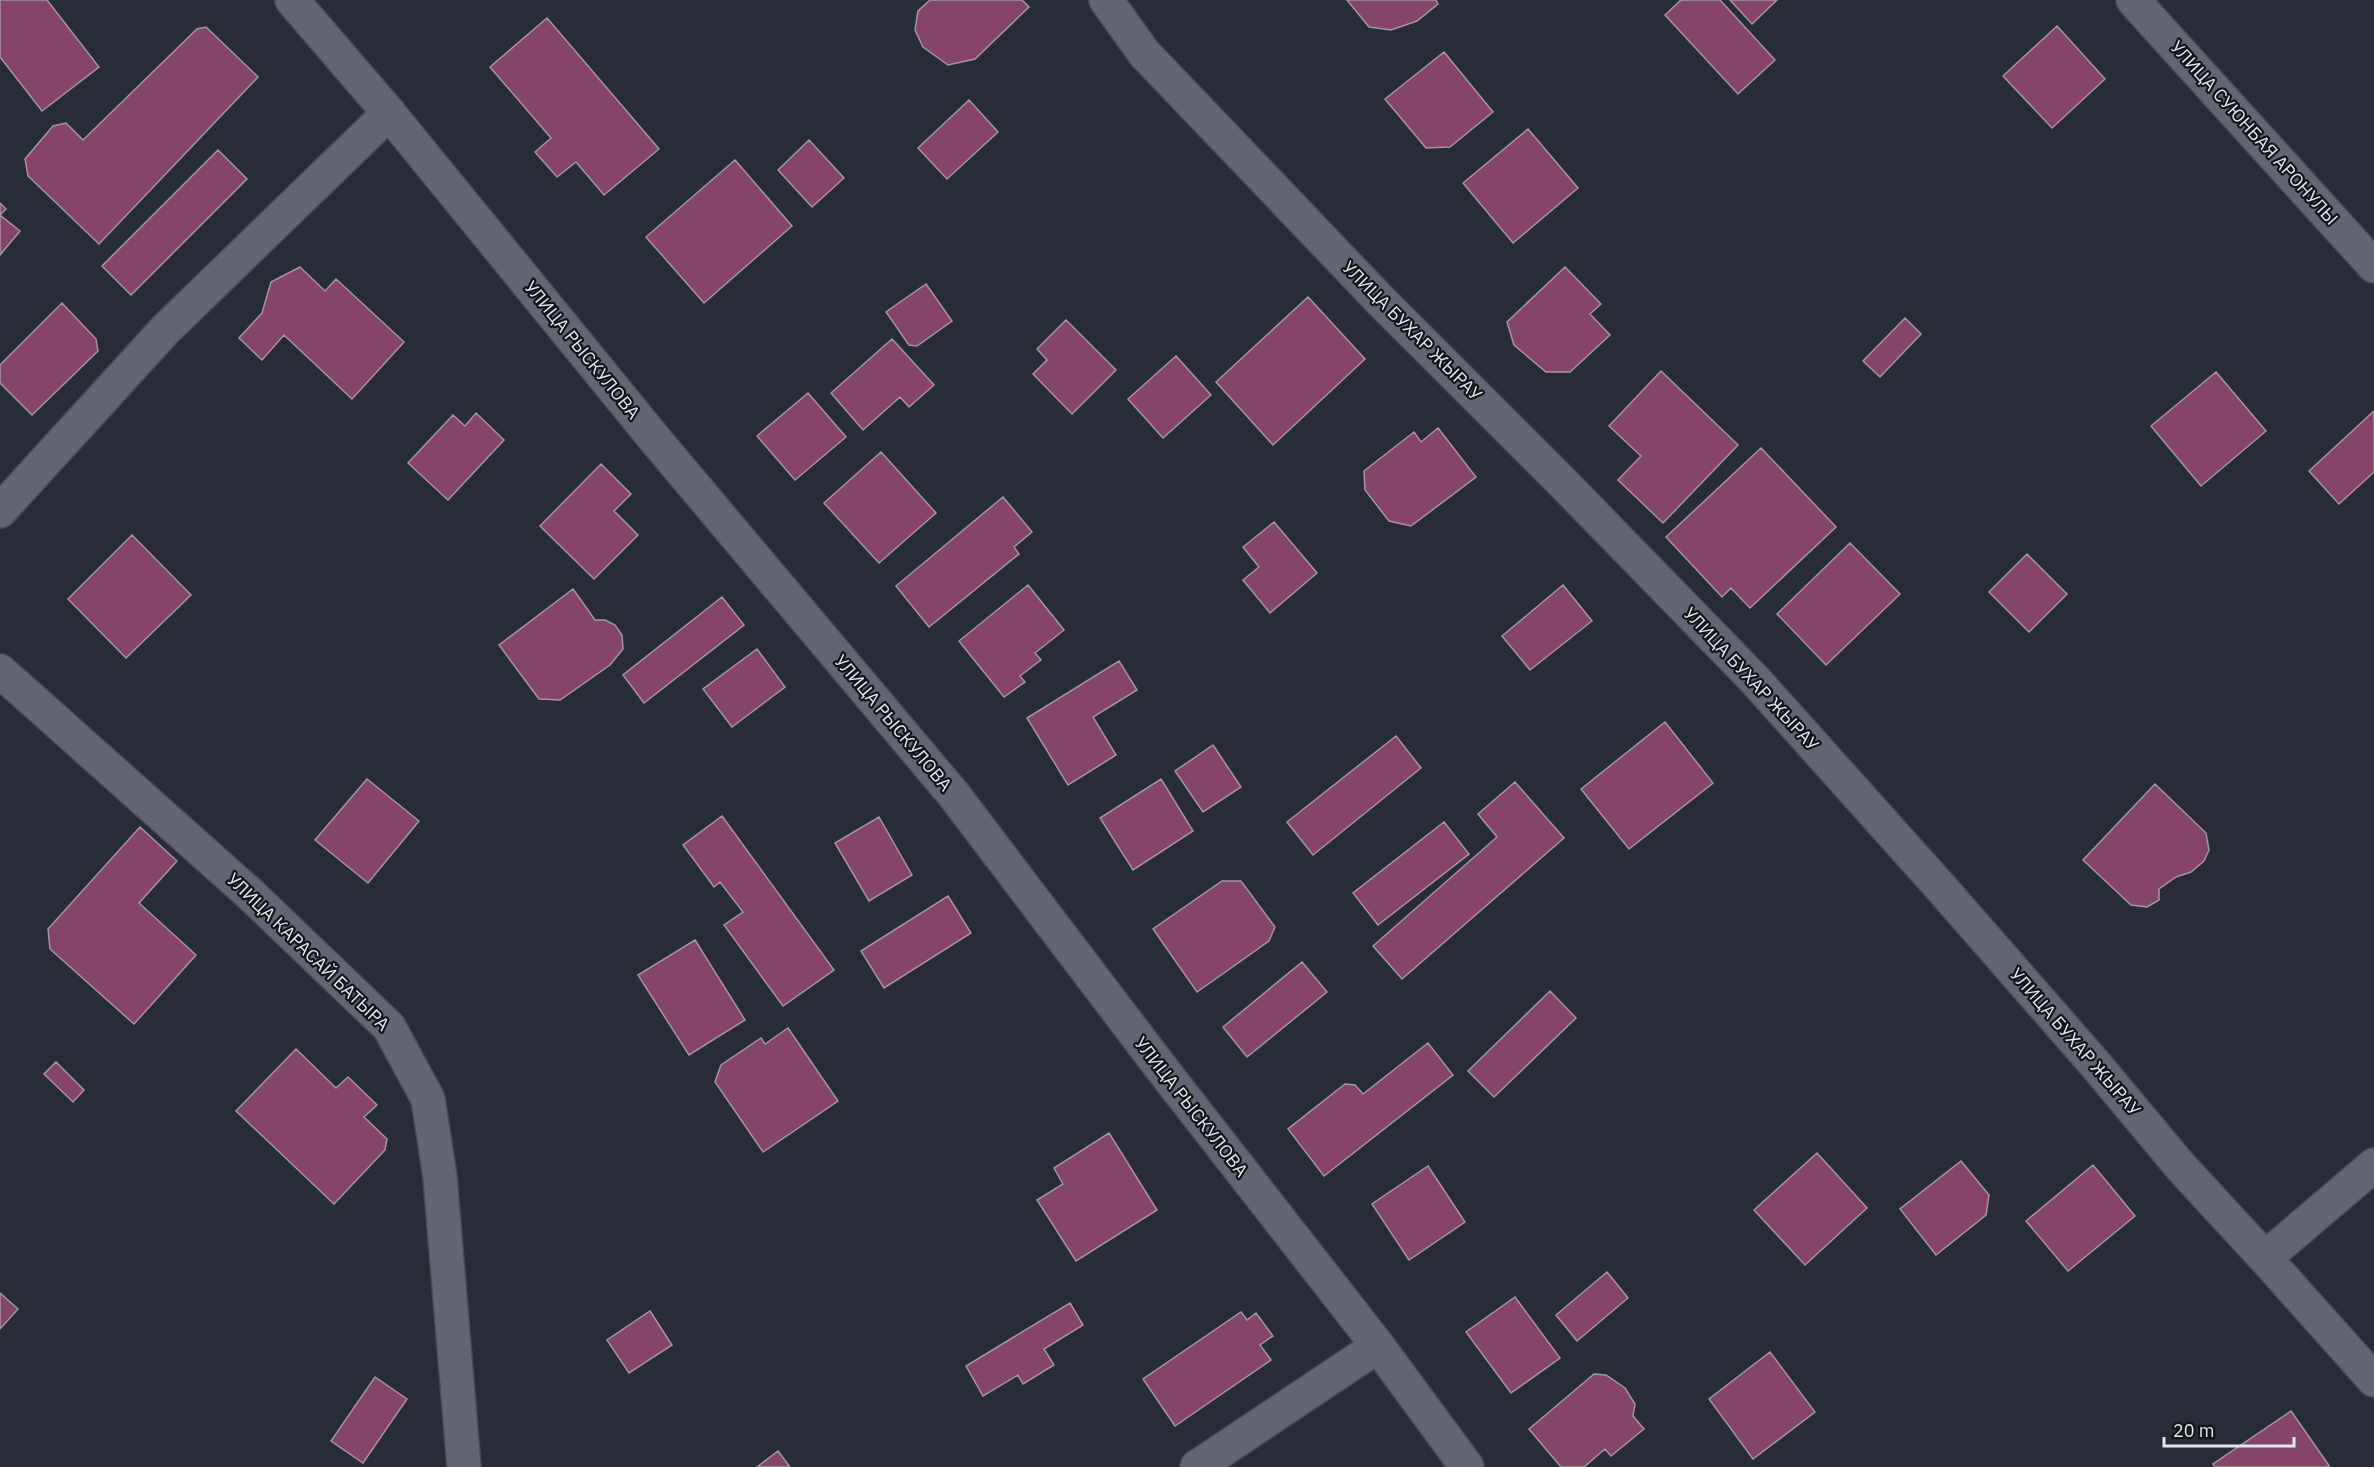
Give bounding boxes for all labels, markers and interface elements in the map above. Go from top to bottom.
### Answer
street label: УЛИЦА СУЮНБАЯ АРОНУЛЫ [2165,36,2343,230]
street label: УЛИЦА БУХАР ЖЫРАУ [1338,256,1487,406]
street label: УЛИЦА РЫСКУЛОВА [519,276,646,424]
street label: УЛИЦА БУХАР ЖЫРАУ [1679,602,1824,756]
street label: УЛИЦА РЫСКУЛОВА [829,650,958,796]
street label: УЛИЦА КАРАСАЙ БАТЫРА [222,868,395,1036]
street label: УЛИЦА БУХАР ЖЫРАУ [2005,963,2146,1121]
street label: УЛИЦА РЫСКУЛОВА [1130,1032,1254,1182]
scale bar [2164,1410,2294,1448]
text: 20 m [2173,1419,2215,1442]

